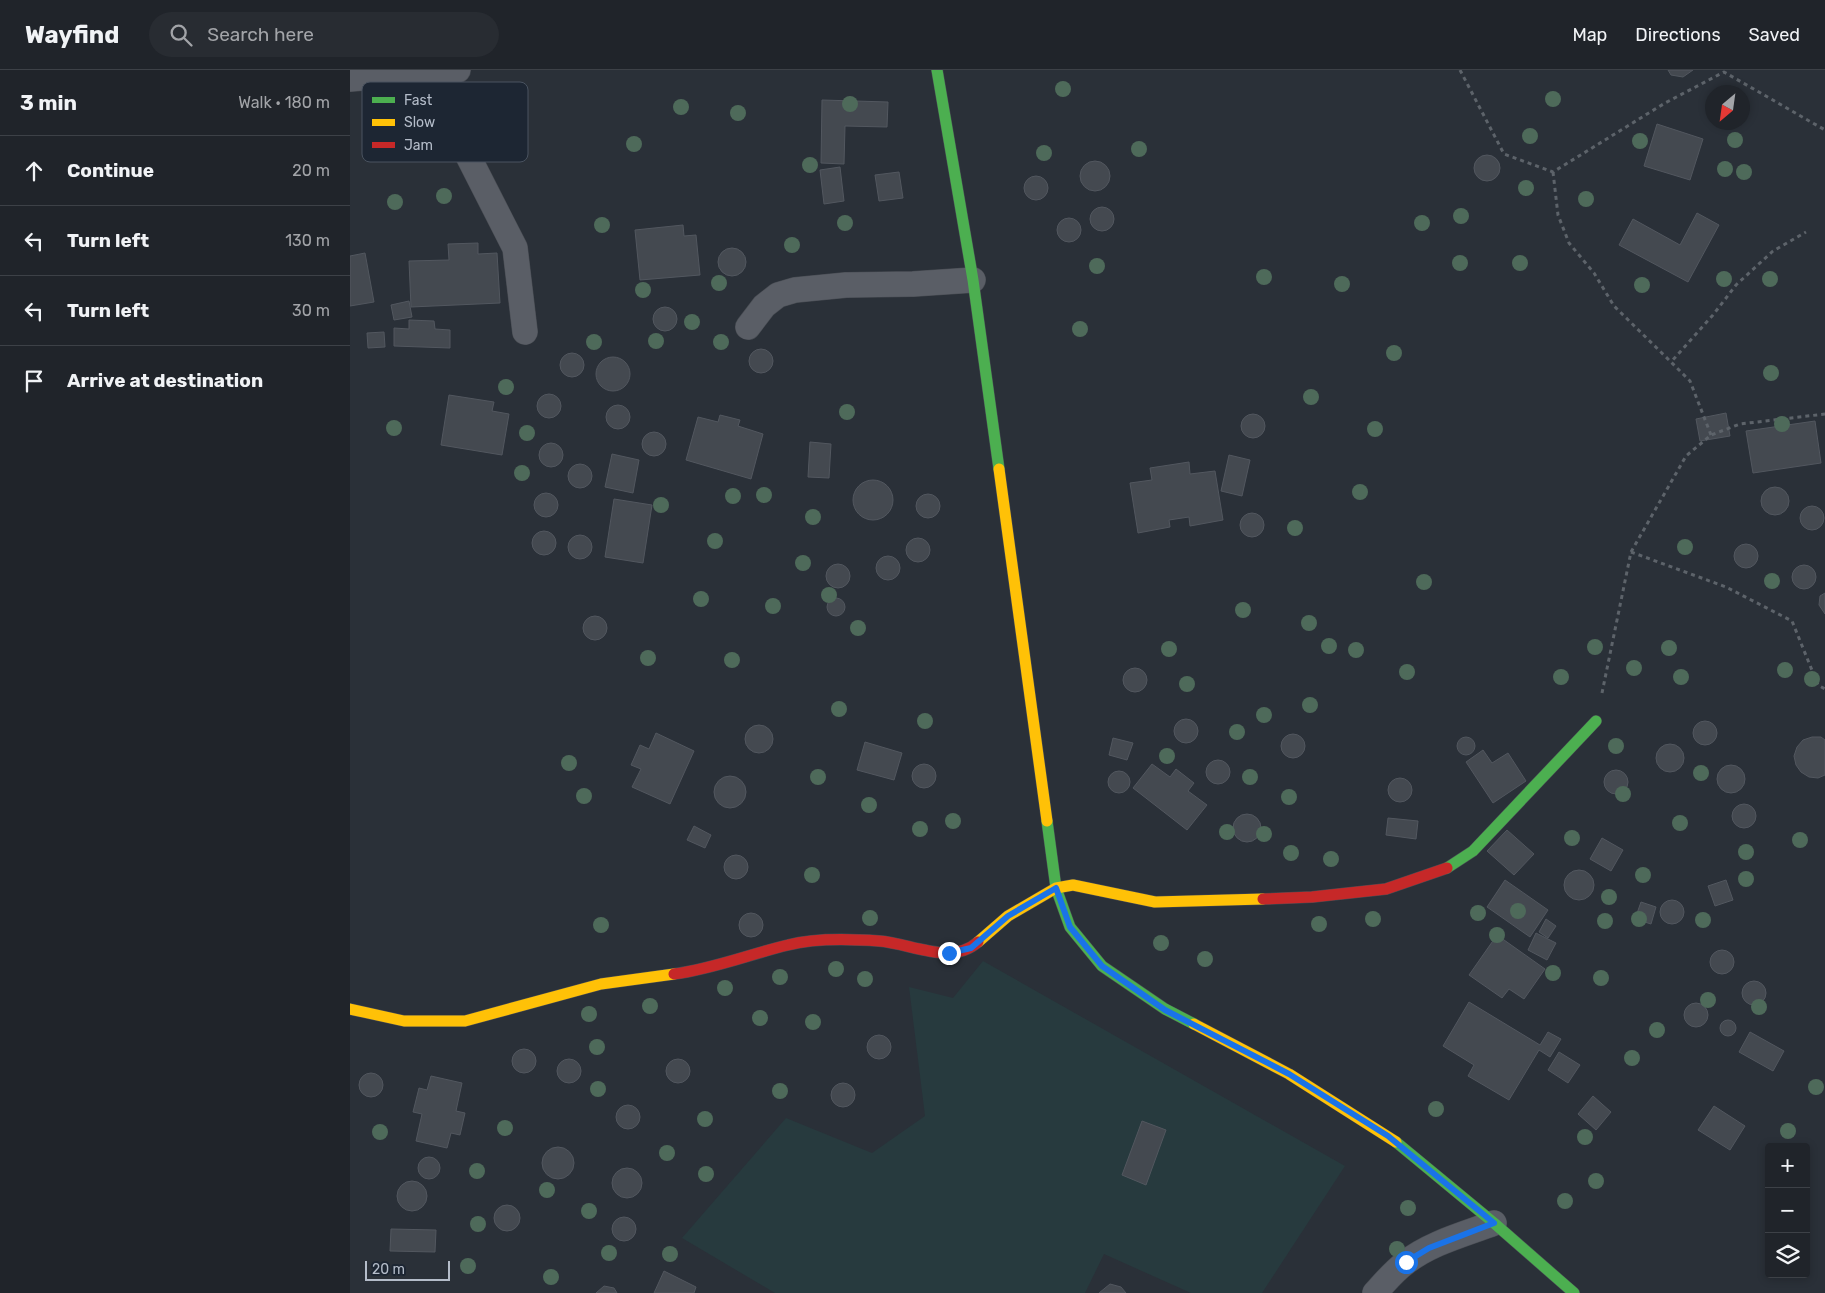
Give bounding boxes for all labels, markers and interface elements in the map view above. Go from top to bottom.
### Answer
search box [149,12,499,57]
text: Wayfind [25,21,119,49]
icon: search [167,21,195,49]
text: Search here [207,23,314,46]
text: Map [1572,24,1607,46]
text: Directions [1635,24,1721,46]
text: Saved [1749,24,1800,46]
legend [362,82,528,162]
north arrow [1705,85,1750,130]
text: 3 min [20,90,77,115]
text: Fast [404,92,433,109]
text: Walk · 180 m [238,93,330,112]
text: Slow [404,114,435,131]
text: Jam [404,137,433,154]
icon: ahead [20,157,48,185]
text: Continue [67,159,154,182]
text: 20 m [292,161,330,180]
icon: left [20,227,48,255]
text: Turn left [67,229,149,252]
text: 130 m [285,231,330,250]
icon: left [20,297,48,325]
text: Turn left [67,299,149,322]
text: 30 m [292,301,330,320]
icon: arrive [20,367,48,395]
text: Arrive at destination [67,369,263,392]
route end [938,942,961,965]
map controls [1765,1143,1810,1278]
button: + [1765,1143,1810,1188]
button: − [1765,1188,1810,1233]
button: layers [1765,1233,1810,1278]
route start [1395,1251,1418,1274]
scale bar [365,1258,450,1281]
text: 20 m [372,1261,405,1278]

